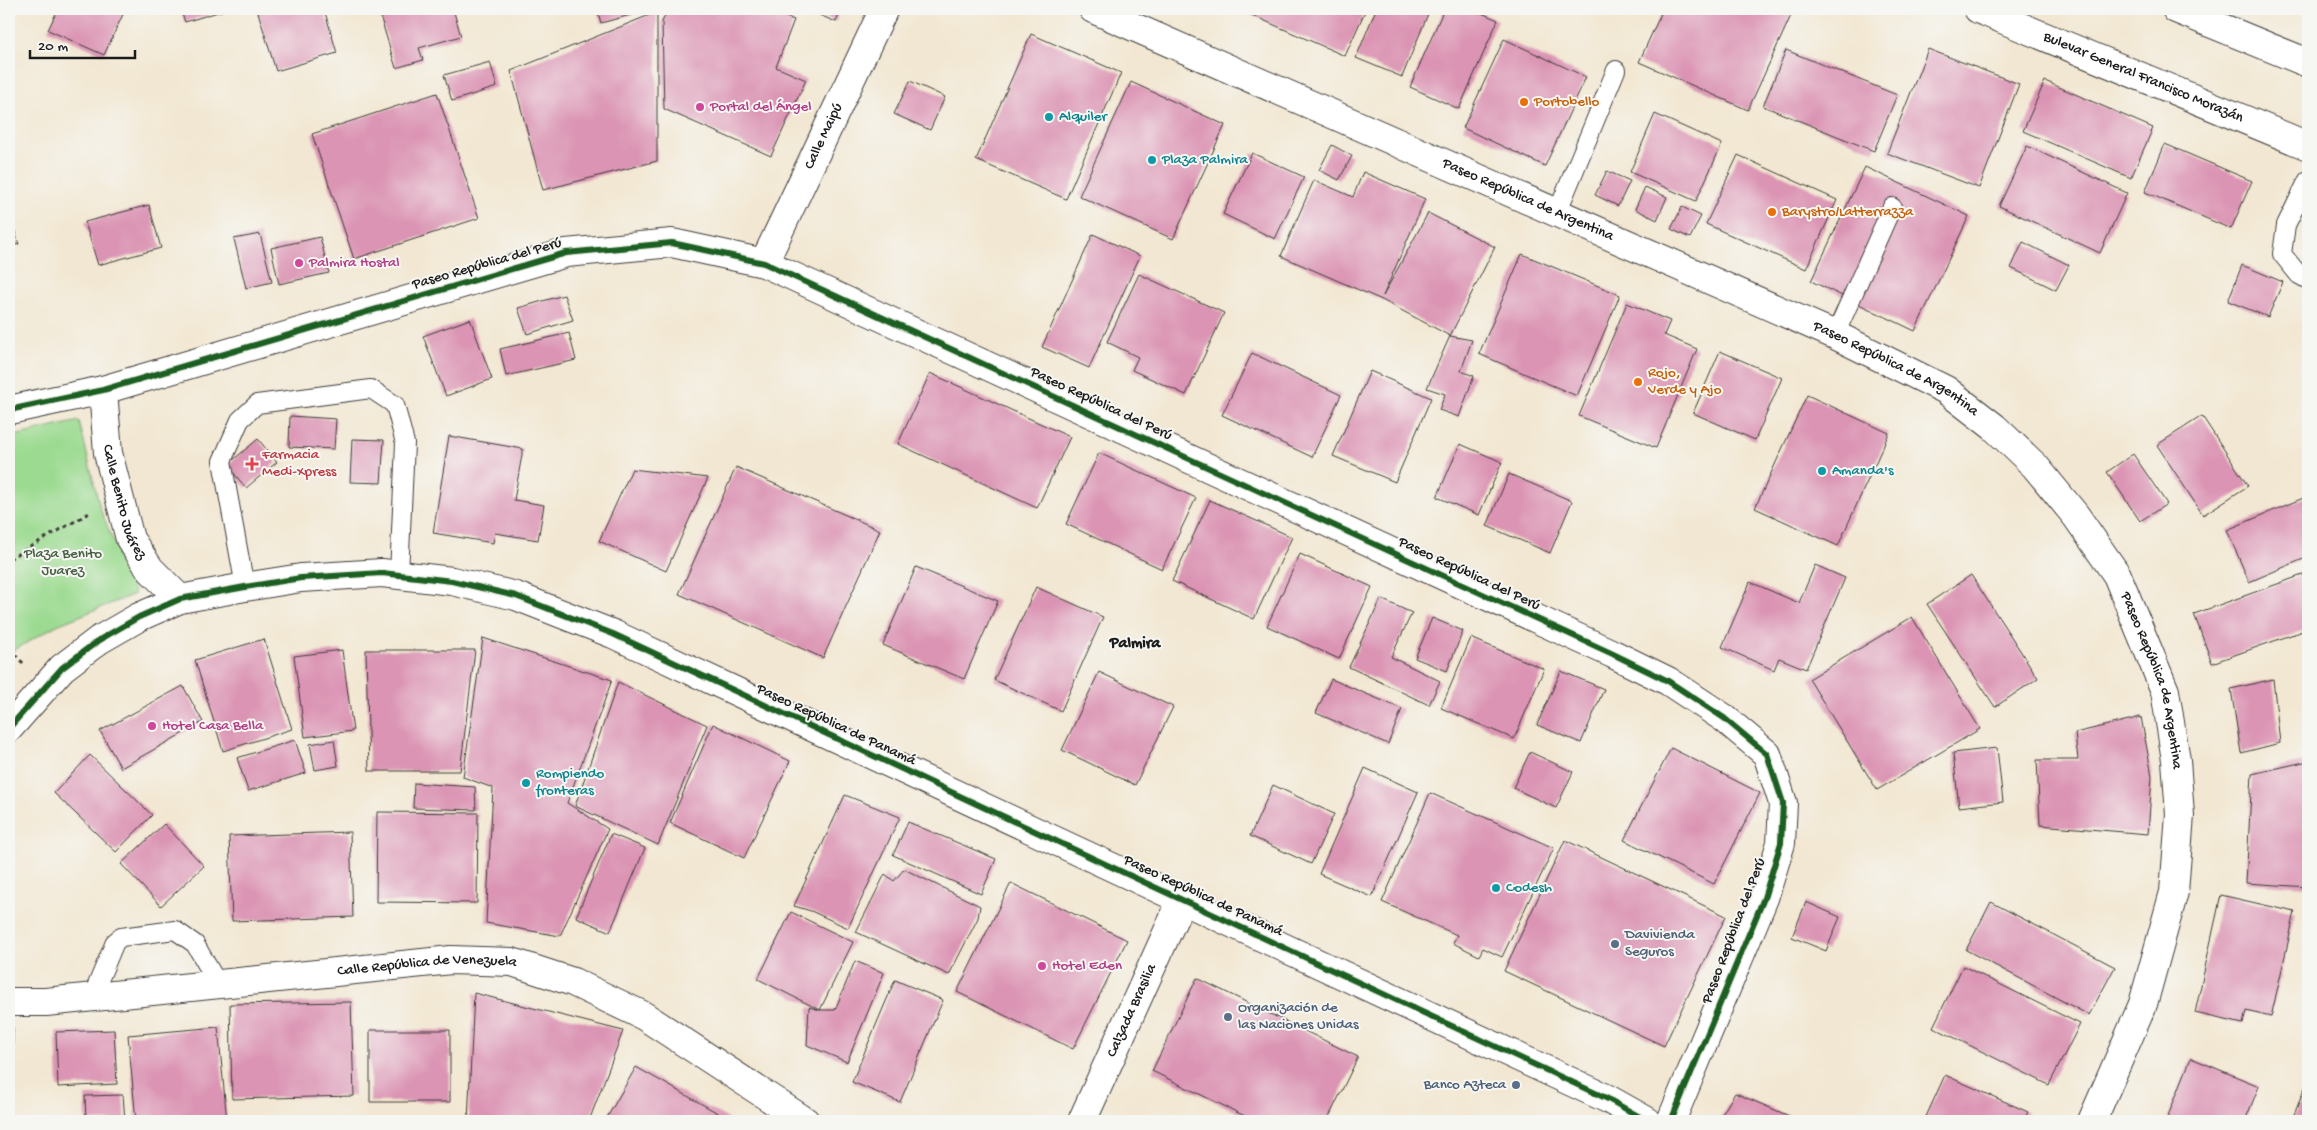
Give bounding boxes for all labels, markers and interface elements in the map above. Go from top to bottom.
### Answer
scale bar [30,28,135,60]
street label: Bulevar General Francisco Morazán [2040,28,2246,127]
text: 20 m [38,38,68,56]
place label: Portobello [1533,93,1600,111]
marker: Portobello [1518,96,1530,108]
place label: Portal del Ángel [709,98,812,116]
marker: Portal del Ángel [694,101,706,113]
street label: Calle Maipú [801,101,847,172]
place label: Alquiler [1059,108,1108,126]
marker: Alquiler [1043,111,1055,123]
place label: Plaza Palmira [1161,151,1249,169]
marker: Plaza Palmira [1146,154,1158,166]
street label: Paseo República de Argentina [1438,154,1617,246]
place label: Barystro/Latterrazza [1781,203,1914,221]
marker: Barystro/Latterrazza [1766,206,1778,218]
street label: Paseo República del Perú [409,234,564,294]
place label: Palmira Hostal [308,254,400,272]
marker: Palmira Hostal [293,257,305,269]
street label: Paseo República de Argentina [1809,317,1982,421]
street label: Paseo República del Perú [1026,363,1175,445]
place label: Rojo, Verde y Ajo [1647,364,1722,399]
marker: Rojo, Verde y Ajo [1632,376,1644,388]
street label: Calle Benito Juárez [98,444,151,564]
place label: Farmacia Medi-Xpress [261,446,337,481]
marker: Farmacia Medi-Xpress [246,458,258,470]
place label: Amanda's [1832,462,1894,480]
marker: Amanda's [1816,465,1828,477]
street label: Paseo República del Perú [1394,533,1543,615]
park label: Plaza Benito Juarez [23,545,102,580]
street label: Paseo República de Argentina [2116,588,2186,771]
district label: Palmira [1109,635,1161,654]
street label: Paseo República de Panamá [753,680,919,770]
place label: Hotel Casa Bella [162,717,264,735]
marker: Hotel Casa Bella [146,720,158,732]
place label: Rompiendo fronteras [535,765,605,800]
marker: Rompiendo fronteras [520,777,532,789]
street label: Paseo República de Panamá [1120,851,1286,941]
street label: Paseo República del Perú [1698,856,1770,1007]
place label: Codesh [1506,879,1552,897]
marker: Codesh [1490,882,1502,894]
place label: Davivienda Seguros [1624,926,1695,961]
marker: Davivienda Seguros [1609,938,1621,950]
street label: Calle República de Venezuela [336,951,520,981]
place label: Hotel Eden [1052,957,1122,975]
marker: Hotel Eden [1036,960,1048,972]
street label: Calzada Brasilia [1103,961,1161,1060]
place label: Organización de las Naciones Unidas [1238,999,1359,1034]
marker: Organización de las Naciones Unidas [1222,1011,1234,1023]
place label: Banco Azteca [1423,1076,1507,1094]
marker: Banco Azteca [1510,1079,1522,1091]

